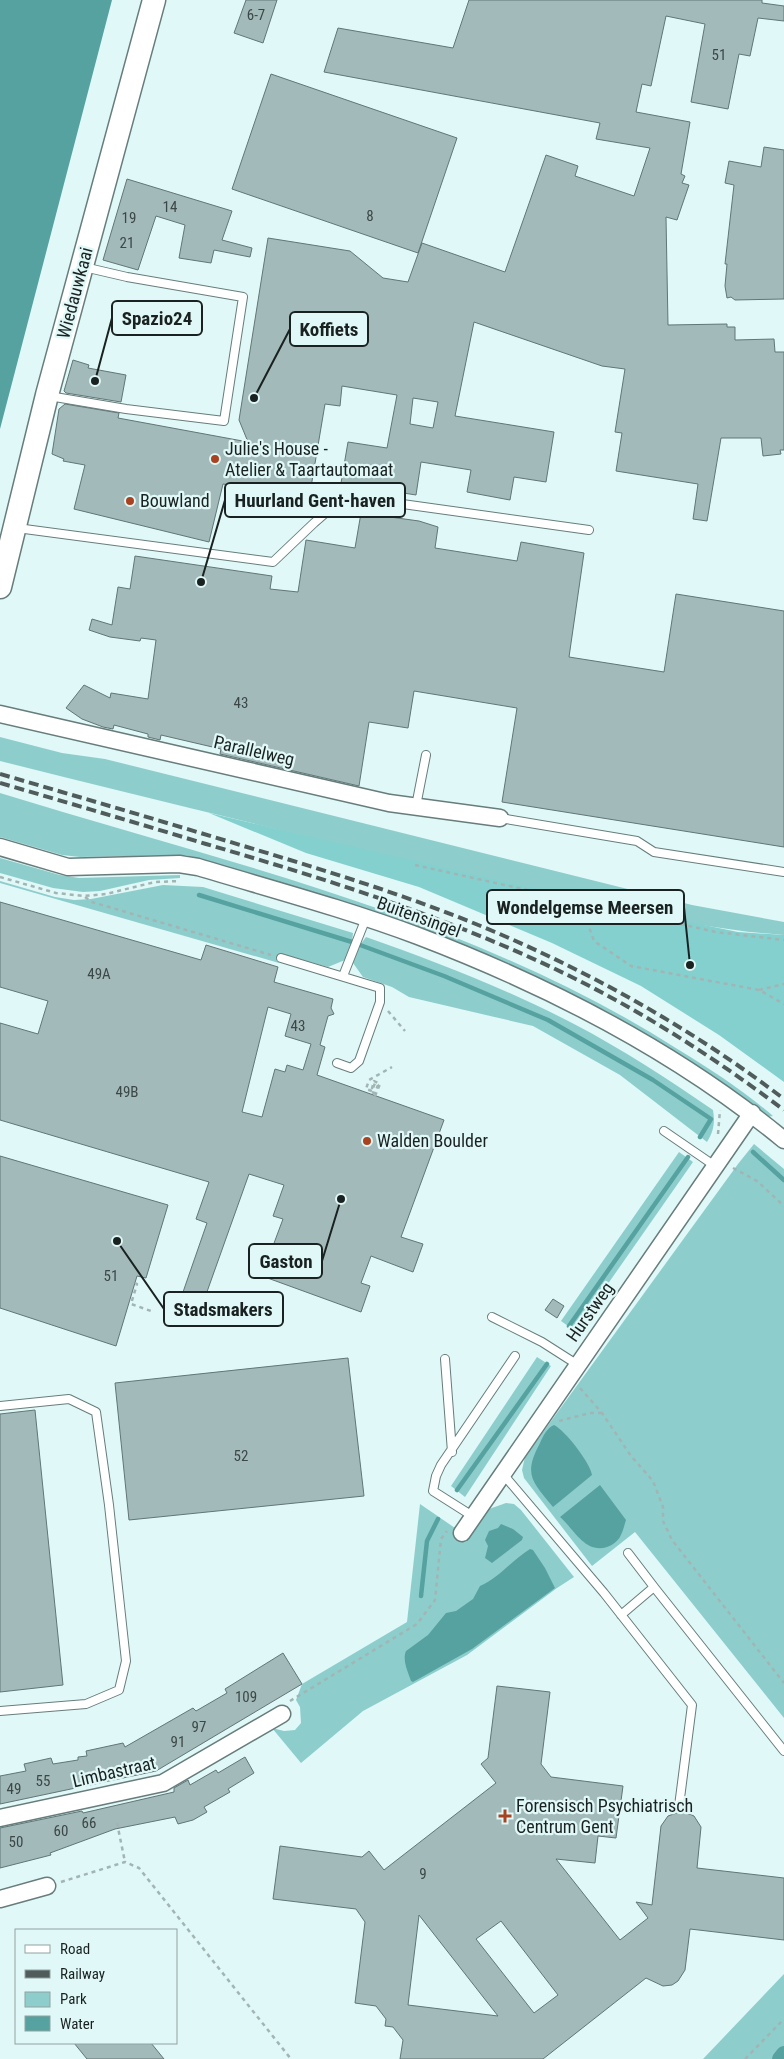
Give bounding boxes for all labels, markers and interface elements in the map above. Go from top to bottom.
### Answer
house number: 6-7 [247,6,265,24]
house number: 51 [712,46,726,64]
house number: 14 [163,198,177,216]
house number: 8 [366,207,374,225]
house number: 19 [122,209,136,227]
house number: 21 [120,234,134,252]
street label: Wiedauwkaai [52,245,97,341]
callout: Spazio24 [112,301,202,335]
text: Spazio24 [122,307,192,330]
callout: Koffiets [290,312,368,346]
text: Koffiets [300,318,358,341]
place label: Julie's House - Atelier & Taartautomaat [225,438,393,480]
marker: Julie's House - Atelier & Taartautomaat [209,453,221,465]
callout: Huurland Gent-haven [225,483,405,517]
text: Huurland Gent-haven [235,489,395,512]
place label: Bouwland [140,490,210,511]
marker: Bouwland [124,495,136,507]
house number: 43 [234,694,248,712]
street label: Parallelweg [212,731,296,770]
callout: Wondelgemse Meersen [487,890,684,924]
street label: Buitensingel [374,892,464,941]
text: Wondelgemse Meersen [497,896,673,919]
house number: 49A [87,965,111,983]
house number: 43 [291,1017,305,1035]
house number: 49B [116,1083,139,1101]
place label: Walden Boulder [377,1130,488,1151]
marker: Walden Boulder [361,1135,373,1147]
callout: Gaston [249,1244,322,1278]
text: Gaston [259,1250,313,1273]
house number: 51 [104,1267,118,1285]
street label: Hurstweg [562,1278,618,1346]
callout: Stadsmakers [164,1292,283,1326]
text: Stadsmakers [173,1298,273,1321]
house number: 52 [234,1447,248,1465]
house number: 109 [235,1688,257,1706]
house number: 97 [192,1718,206,1736]
house number: 91 [171,1733,185,1751]
street label: Limbastraat [70,1752,158,1791]
house number: 55 [36,1772,50,1790]
house number: 49 [7,1780,21,1798]
place label: Forensisch Psychiatrisch Centrum Gent [516,1795,693,1837]
marker: Forensisch Psychiatrisch Centrum Gent [498,1809,512,1823]
house number: 66 [82,1814,96,1832]
house number: 60 [54,1822,68,1840]
house number: 50 [9,1833,23,1851]
house number: 9 [419,1865,427,1883]
legend [15,1929,178,2044]
text: Road [60,1940,90,1958]
text: Railway [60,1965,105,1983]
text: Park [60,1990,87,2008]
text: Water [60,2015,95,2033]

